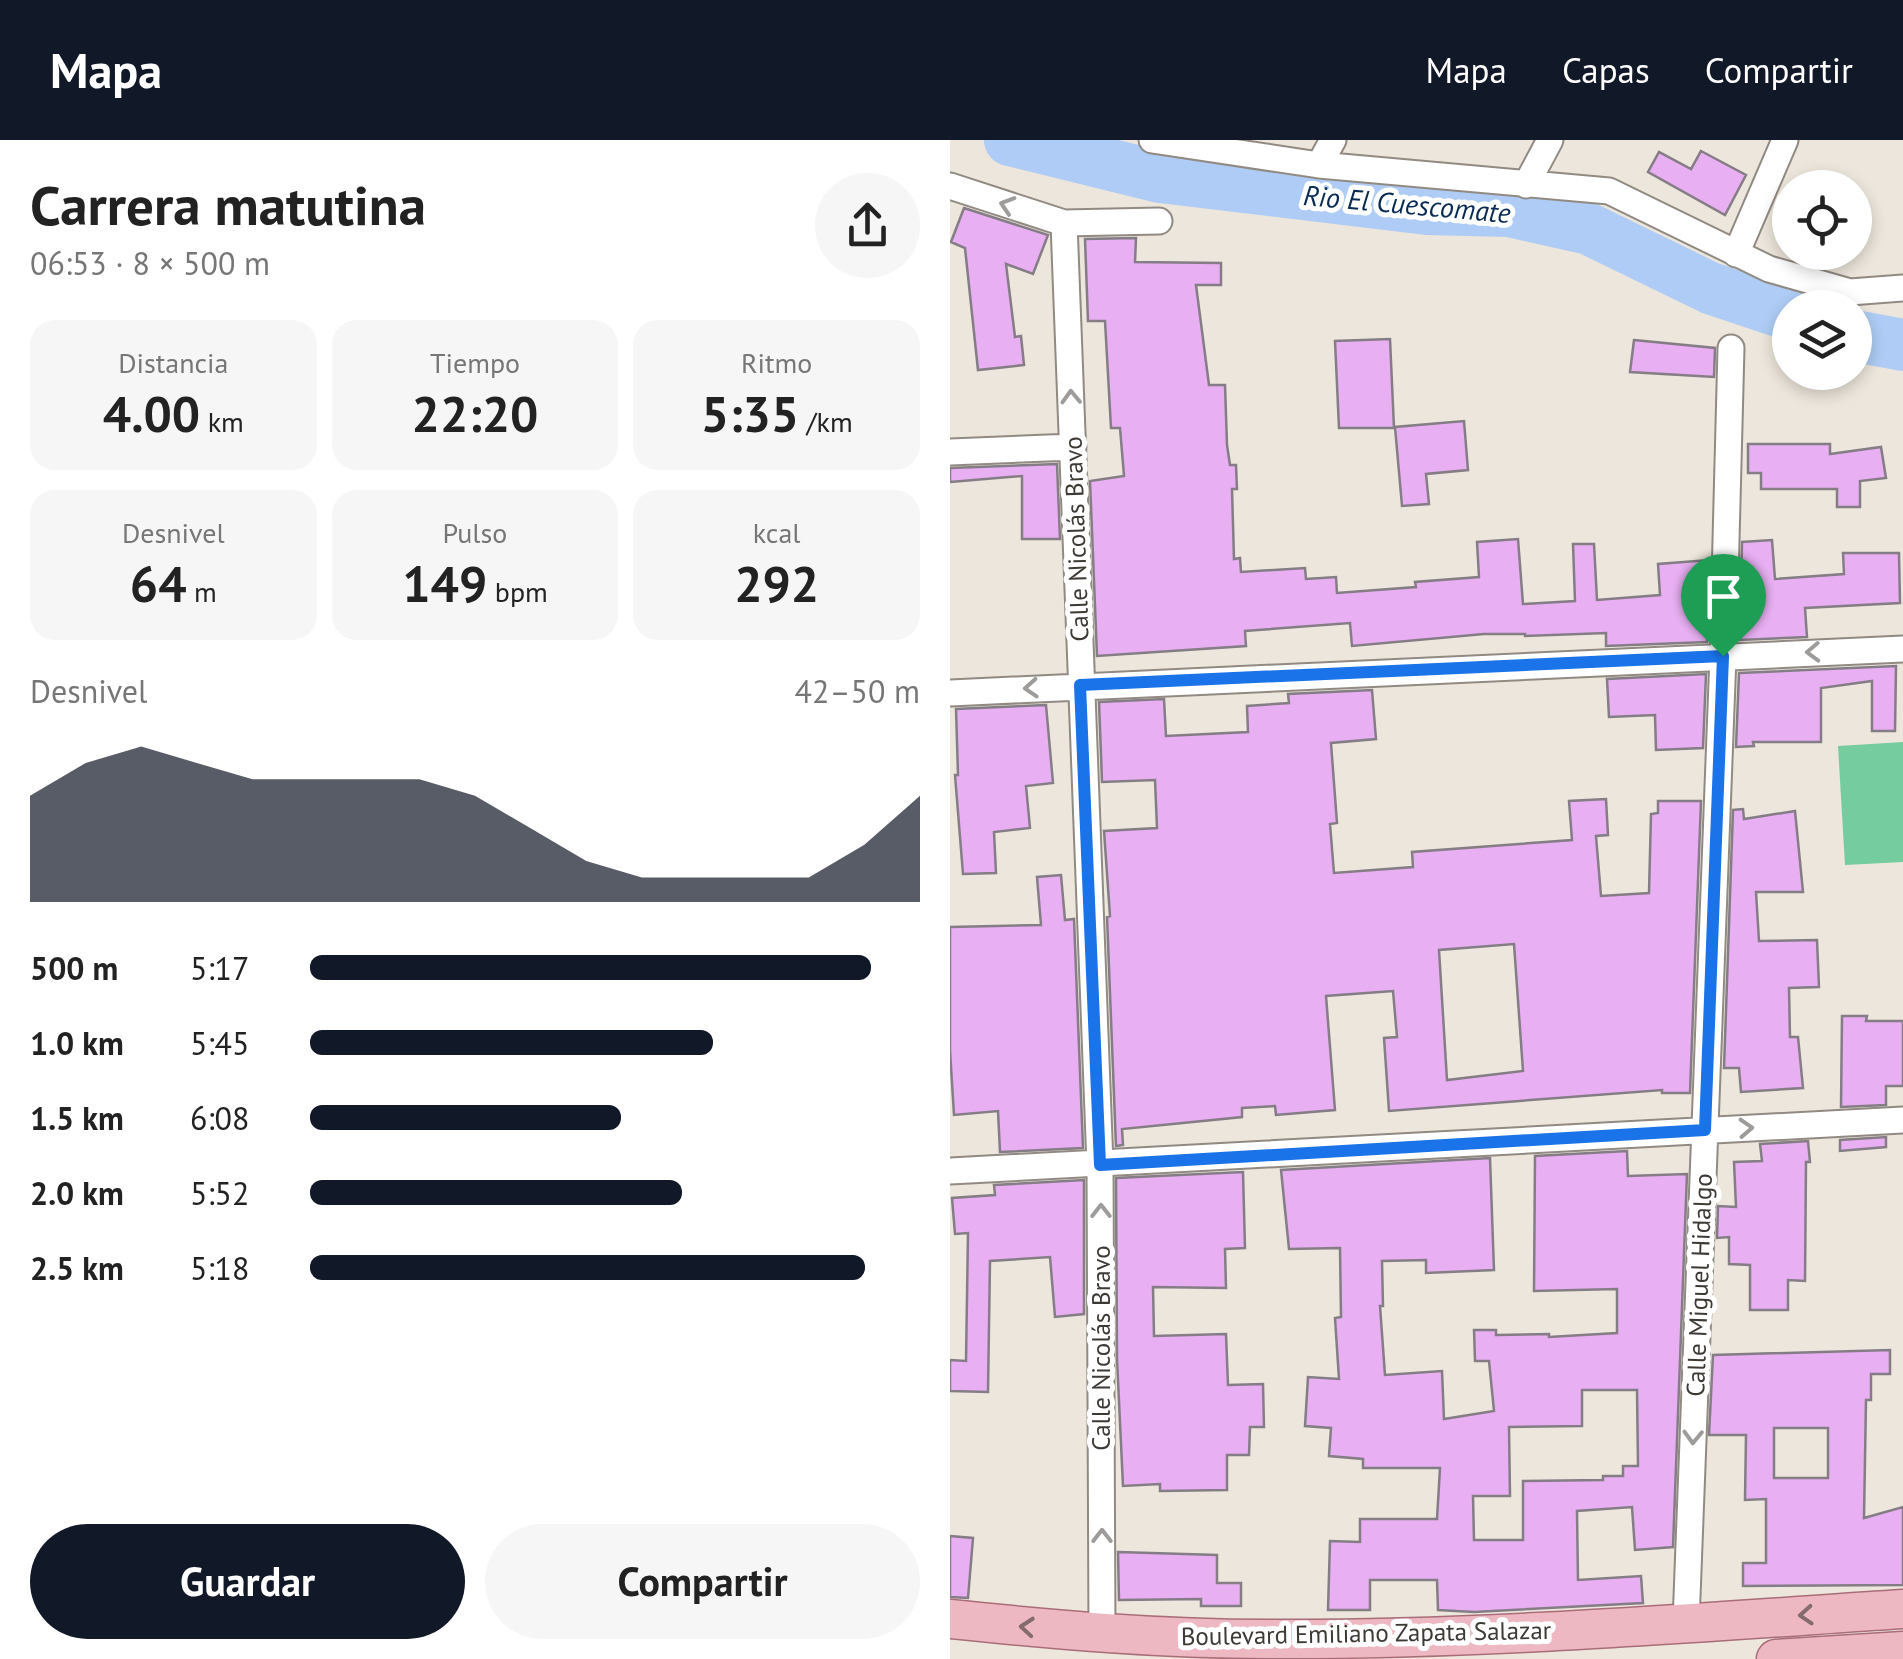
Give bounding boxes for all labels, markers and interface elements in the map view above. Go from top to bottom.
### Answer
text: Mapa [50,39,162,101]
text: Mapa [1426,47,1507,93]
text: Capas [1562,47,1650,93]
text: Compartir [1705,47,1853,93]
text: Carrera matutina [30,169,426,240]
map controls [1772,170,1872,390]
button: locate [1772,170,1872,270]
button: share [815,173,920,278]
water label: Rio El Cuescomate [1302,176,1512,231]
one-way arrow [999,196,1016,216]
text: 06:53 · 8 × 500 m [30,242,270,284]
button: layers [1772,290,1872,390]
text: Distancia [118,344,228,381]
text: Tiempo [430,344,520,381]
text: Ritmo [741,344,812,381]
text: 4.00 [103,381,200,446]
text: 22:20 [412,381,538,446]
text: 5:35 [701,381,799,446]
one-way arrow [1061,388,1082,404]
text: km [200,403,244,440]
text: /km [799,403,853,440]
street label: Calle Nicolás Bravo [1056,436,1096,642]
text: Desnivel [122,514,225,551]
text: Pulso [443,514,507,551]
text: kcal [753,514,801,551]
text: 64 [130,551,187,616]
text: 149 [402,551,487,616]
text: 292 [734,551,819,616]
pin [1681,554,1766,657]
icon: arrive [1696,569,1751,624]
text: m [187,573,217,610]
text: bpm [487,573,548,610]
one-way arrow [1804,642,1820,663]
text: Desnivel [30,670,147,712]
text: 42–50 m [795,670,920,712]
one-way arrow [1023,677,1039,698]
text: 500 m [30,947,118,989]
text: 5:17 [190,947,249,989]
text: 1.0 km [30,1022,124,1064]
text: 5:45 [190,1022,249,1064]
text: 1.5 km [30,1097,124,1139]
text: 6:08 [190,1097,249,1139]
one-way arrow [1739,1118,1755,1139]
text: 2.0 km [30,1172,124,1214]
text: 5:52 [190,1172,249,1214]
street label: Calle Miguel Hidalgo [1679,1173,1719,1397]
one-way arrow [1090,1203,1111,1219]
street label: Calle Nicolás Bravo [1085,1245,1117,1451]
text: 2.5 km [30,1247,124,1289]
text: 5:18 [190,1247,249,1289]
one-way arrow [1683,1430,1704,1446]
button: Guardar [30,1524,465,1639]
button: Compartir [485,1524,920,1639]
one-way arrow [1091,1528,1113,1544]
one-way arrow [1797,1604,1813,1625]
street label: Boulevard Emiliano Zapata Salazar [1181,1614,1552,1652]
one-way arrow [1018,1616,1034,1638]

